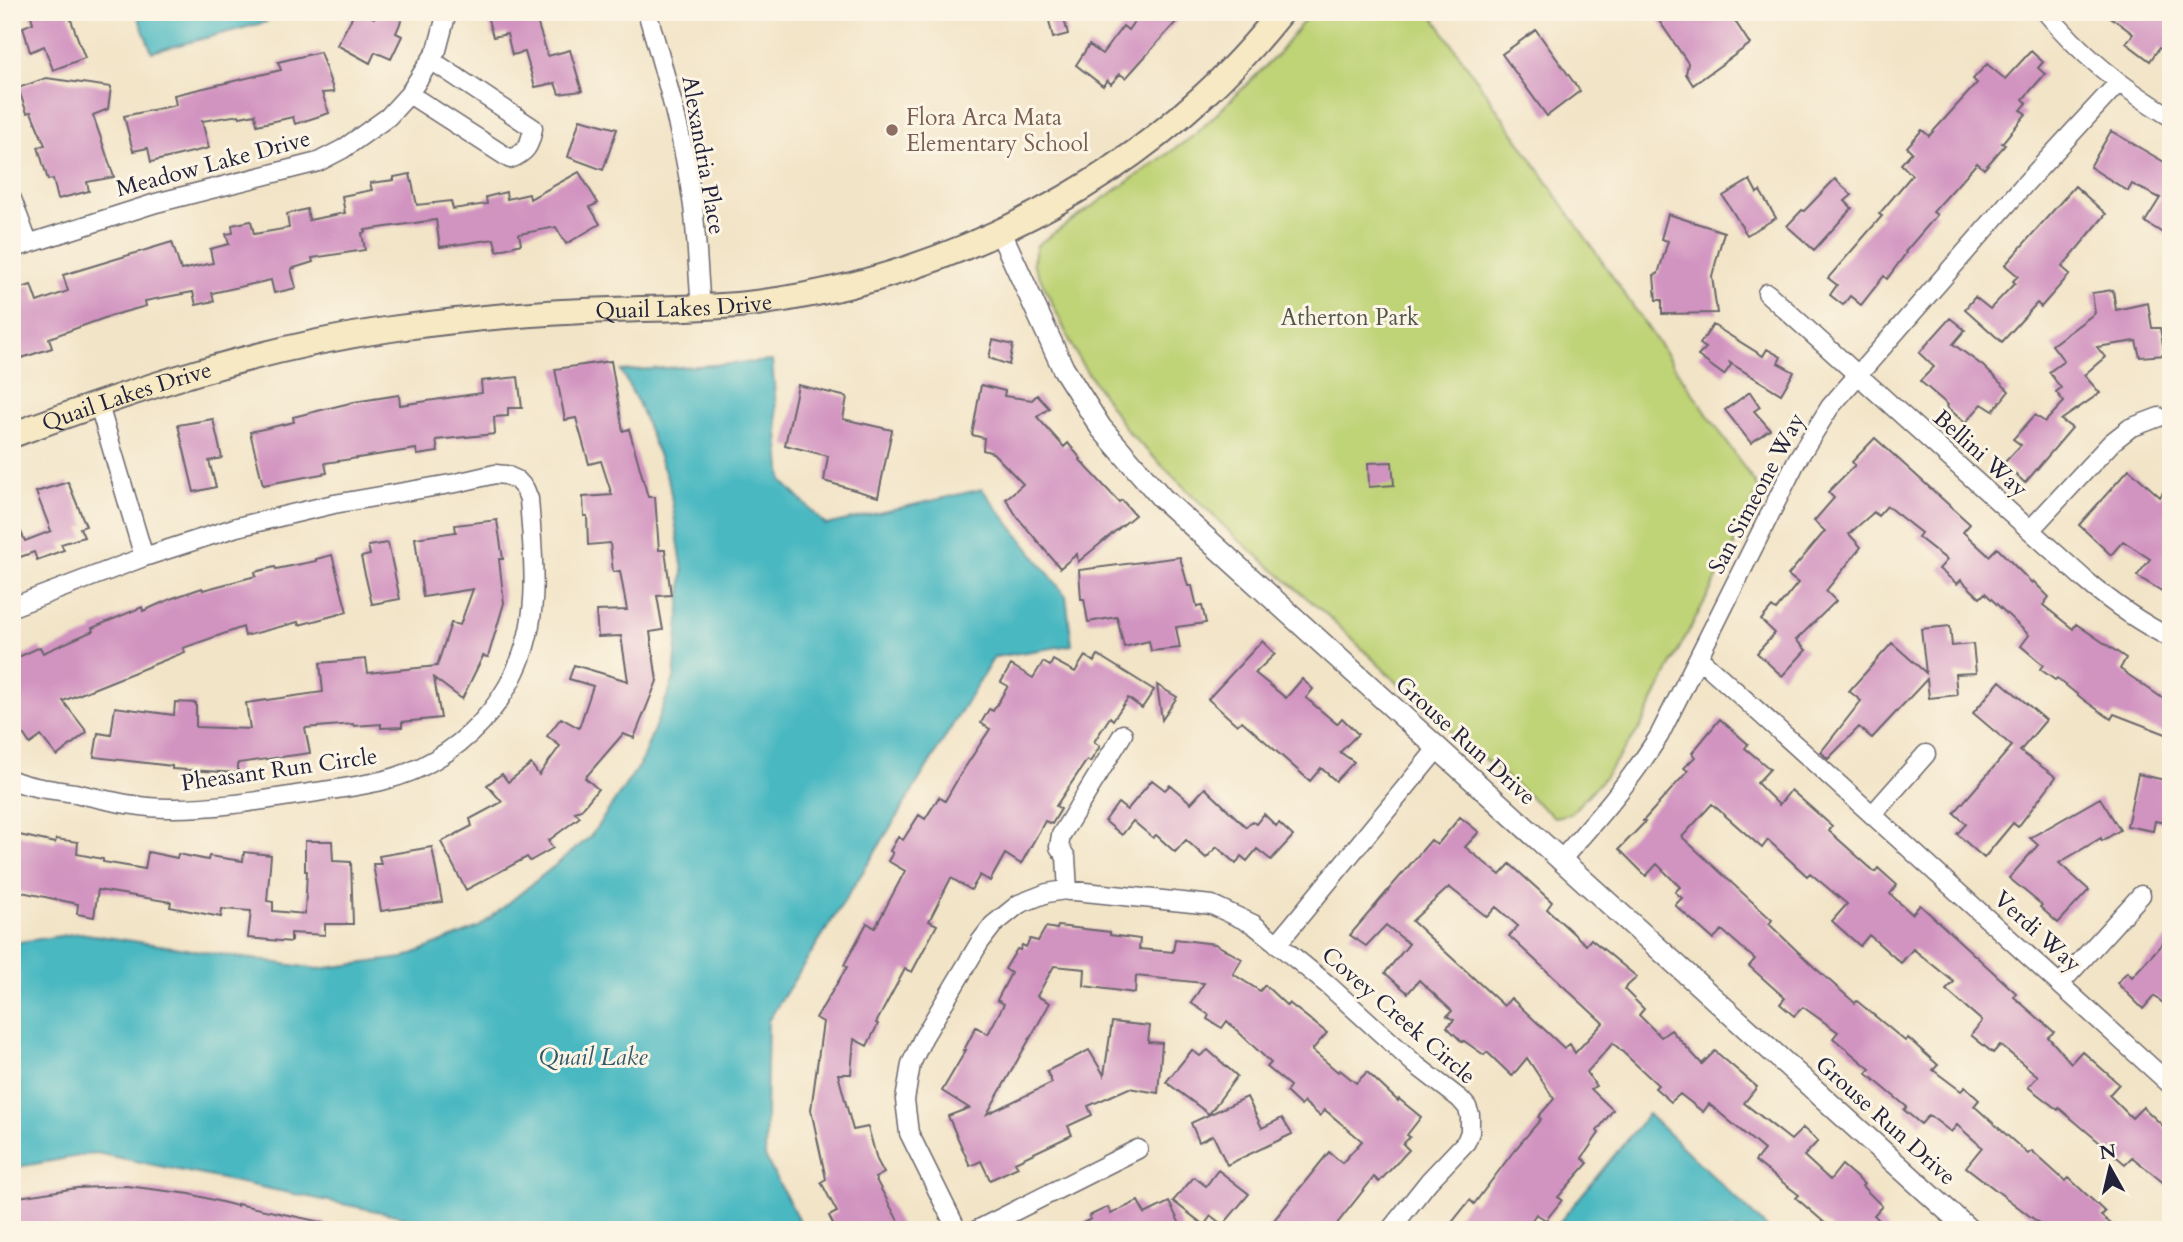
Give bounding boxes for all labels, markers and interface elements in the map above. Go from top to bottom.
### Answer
street label: Alexandria Place [674,73,733,237]
place label: Flora Arca Mata Elementary School [906,102,1089,159]
marker: Flora Arca Mata Elementary School [884,122,900,138]
street label: Meadow Lake Drive [113,123,314,204]
street label: Quail Lakes Drive [595,286,774,326]
park label: Atherton Park [1281,302,1420,333]
street label: Quail Lakes Drive [37,354,215,439]
street label: Bellini Way [1927,403,2035,504]
street label: San Simeone Way [1701,407,1812,579]
street label: Grouse Run Drive [1389,669,1543,812]
street label: Pheasant Run Circle [179,740,379,799]
street label: Verdi Way [1987,884,2088,979]
street label: Covey Creek Circle [1315,940,1482,1091]
water label: Quail Lake [538,1041,648,1074]
street label: Grouse Run Drive [1809,1049,1963,1192]
north arrow [2074,1134,2144,1204]
text: N [2098,1138,2118,1166]

